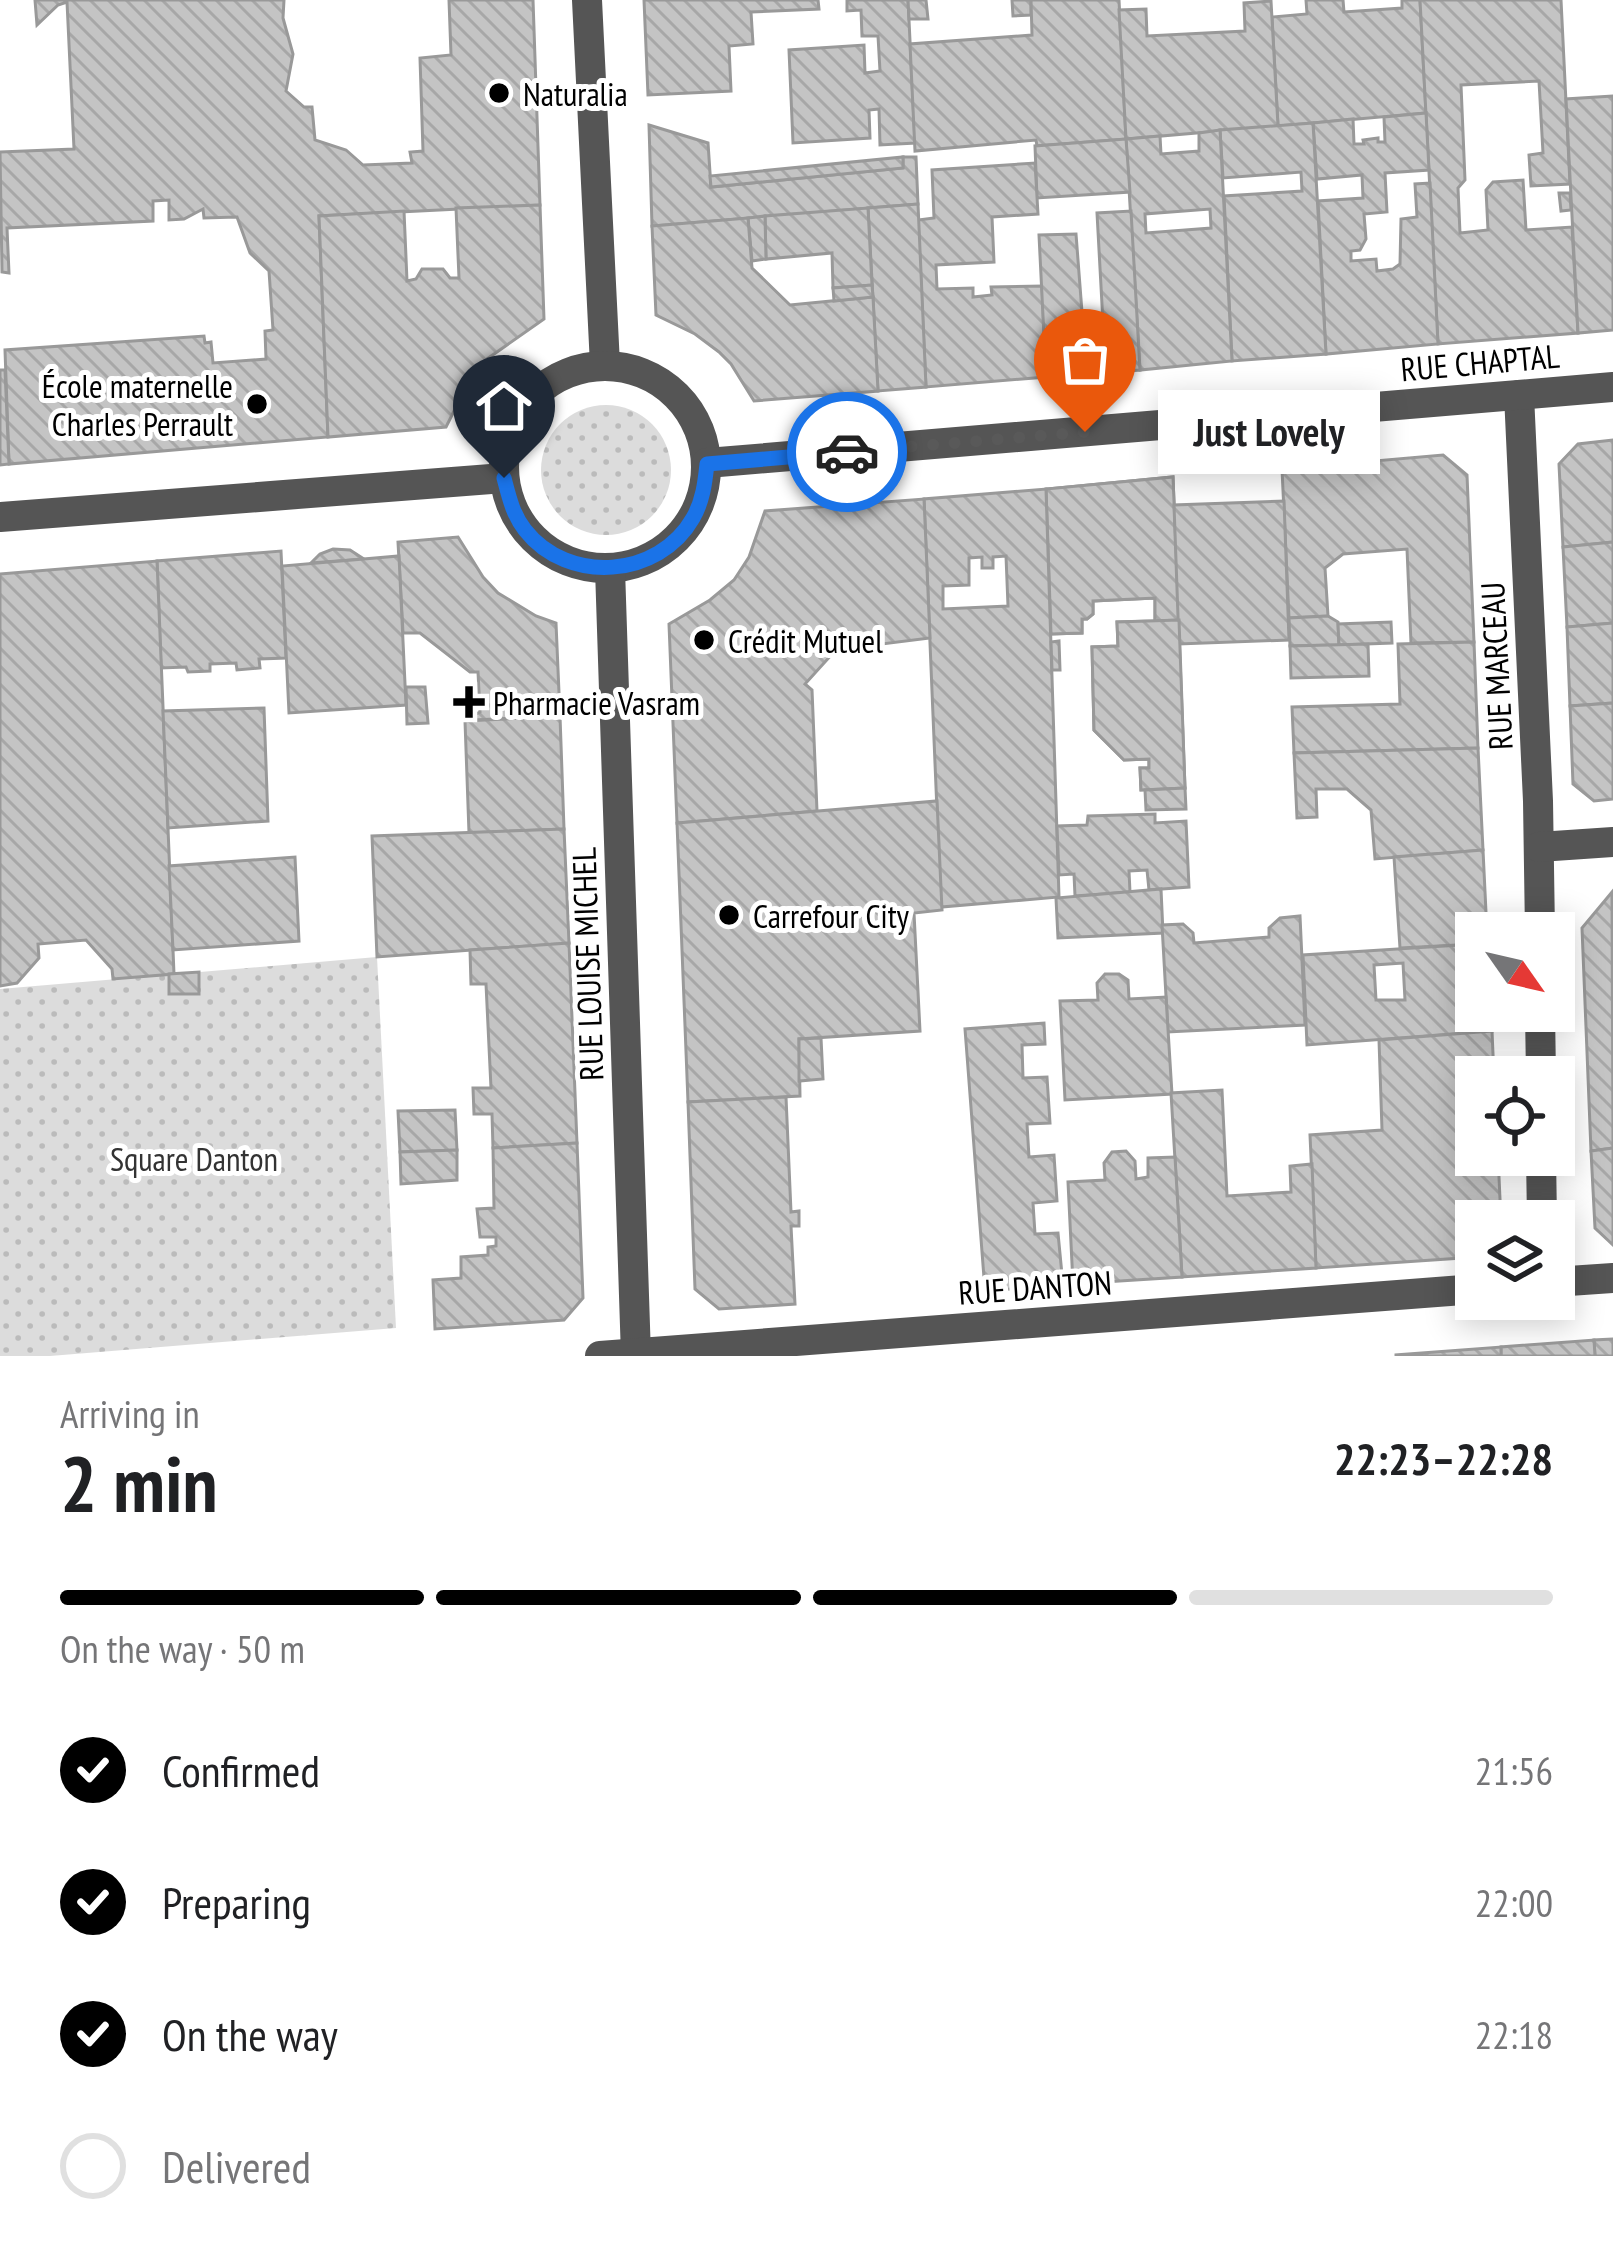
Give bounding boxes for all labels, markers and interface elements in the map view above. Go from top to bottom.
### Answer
place label: Naturalia [523,72,628,115]
marker: Naturalia [486,80,512,106]
pin [1034,309,1136,432]
icon: bag [1052,327,1118,393]
street label: RUE CHAPTAL [1399,334,1562,390]
pin [453,355,555,478]
place label: École maternelle Charles Perrault [42,364,233,445]
icon: home [471,373,537,439]
callout: Just Lovely [1157,390,1379,474]
marker: École maternelle Charles Perrault [244,391,270,417]
courier [787,392,907,512]
text: Just Lovely [1193,406,1345,457]
icon: car [814,419,880,485]
street label: RUE MARCEAU [1470,581,1522,751]
place label: Crédit Mutuel [728,619,883,662]
marker: Crédit Mutuel [691,627,717,653]
place label: Pharmacie Vasram [493,681,700,724]
marker: Pharmacie Vasram [456,689,482,715]
street label: RUE LOUISE MICHEL [561,846,613,1081]
place label: Carrefour City [753,894,910,937]
marker: Carrefour City [716,902,742,928]
north arrow [1455,912,1575,1032]
map controls [1455,912,1575,1320]
button: locate [1455,1056,1575,1176]
park label: Square Danton [110,1137,278,1180]
button: layers [1455,1200,1575,1320]
street label: RUE DANTON [957,1260,1113,1314]
text: Arriving in [60,1388,200,1439]
text: 22:23–22:28 [1334,1429,1553,1487]
text: 2 min [60,1433,218,1534]
text: On the way · 50 m [60,1623,305,1674]
icon: check [60,1737,126,1803]
text: Confirmed [162,1741,320,1799]
text: 21:56 [1475,1745,1553,1796]
icon: check [60,1869,126,1935]
text: Preparing [162,1873,311,1931]
text: 22:00 [1475,1877,1553,1928]
icon: check [60,2001,126,2067]
text: On the way [162,2005,338,2063]
text: 22:18 [1475,2009,1553,2060]
text: Delivered [162,2137,311,2195]

